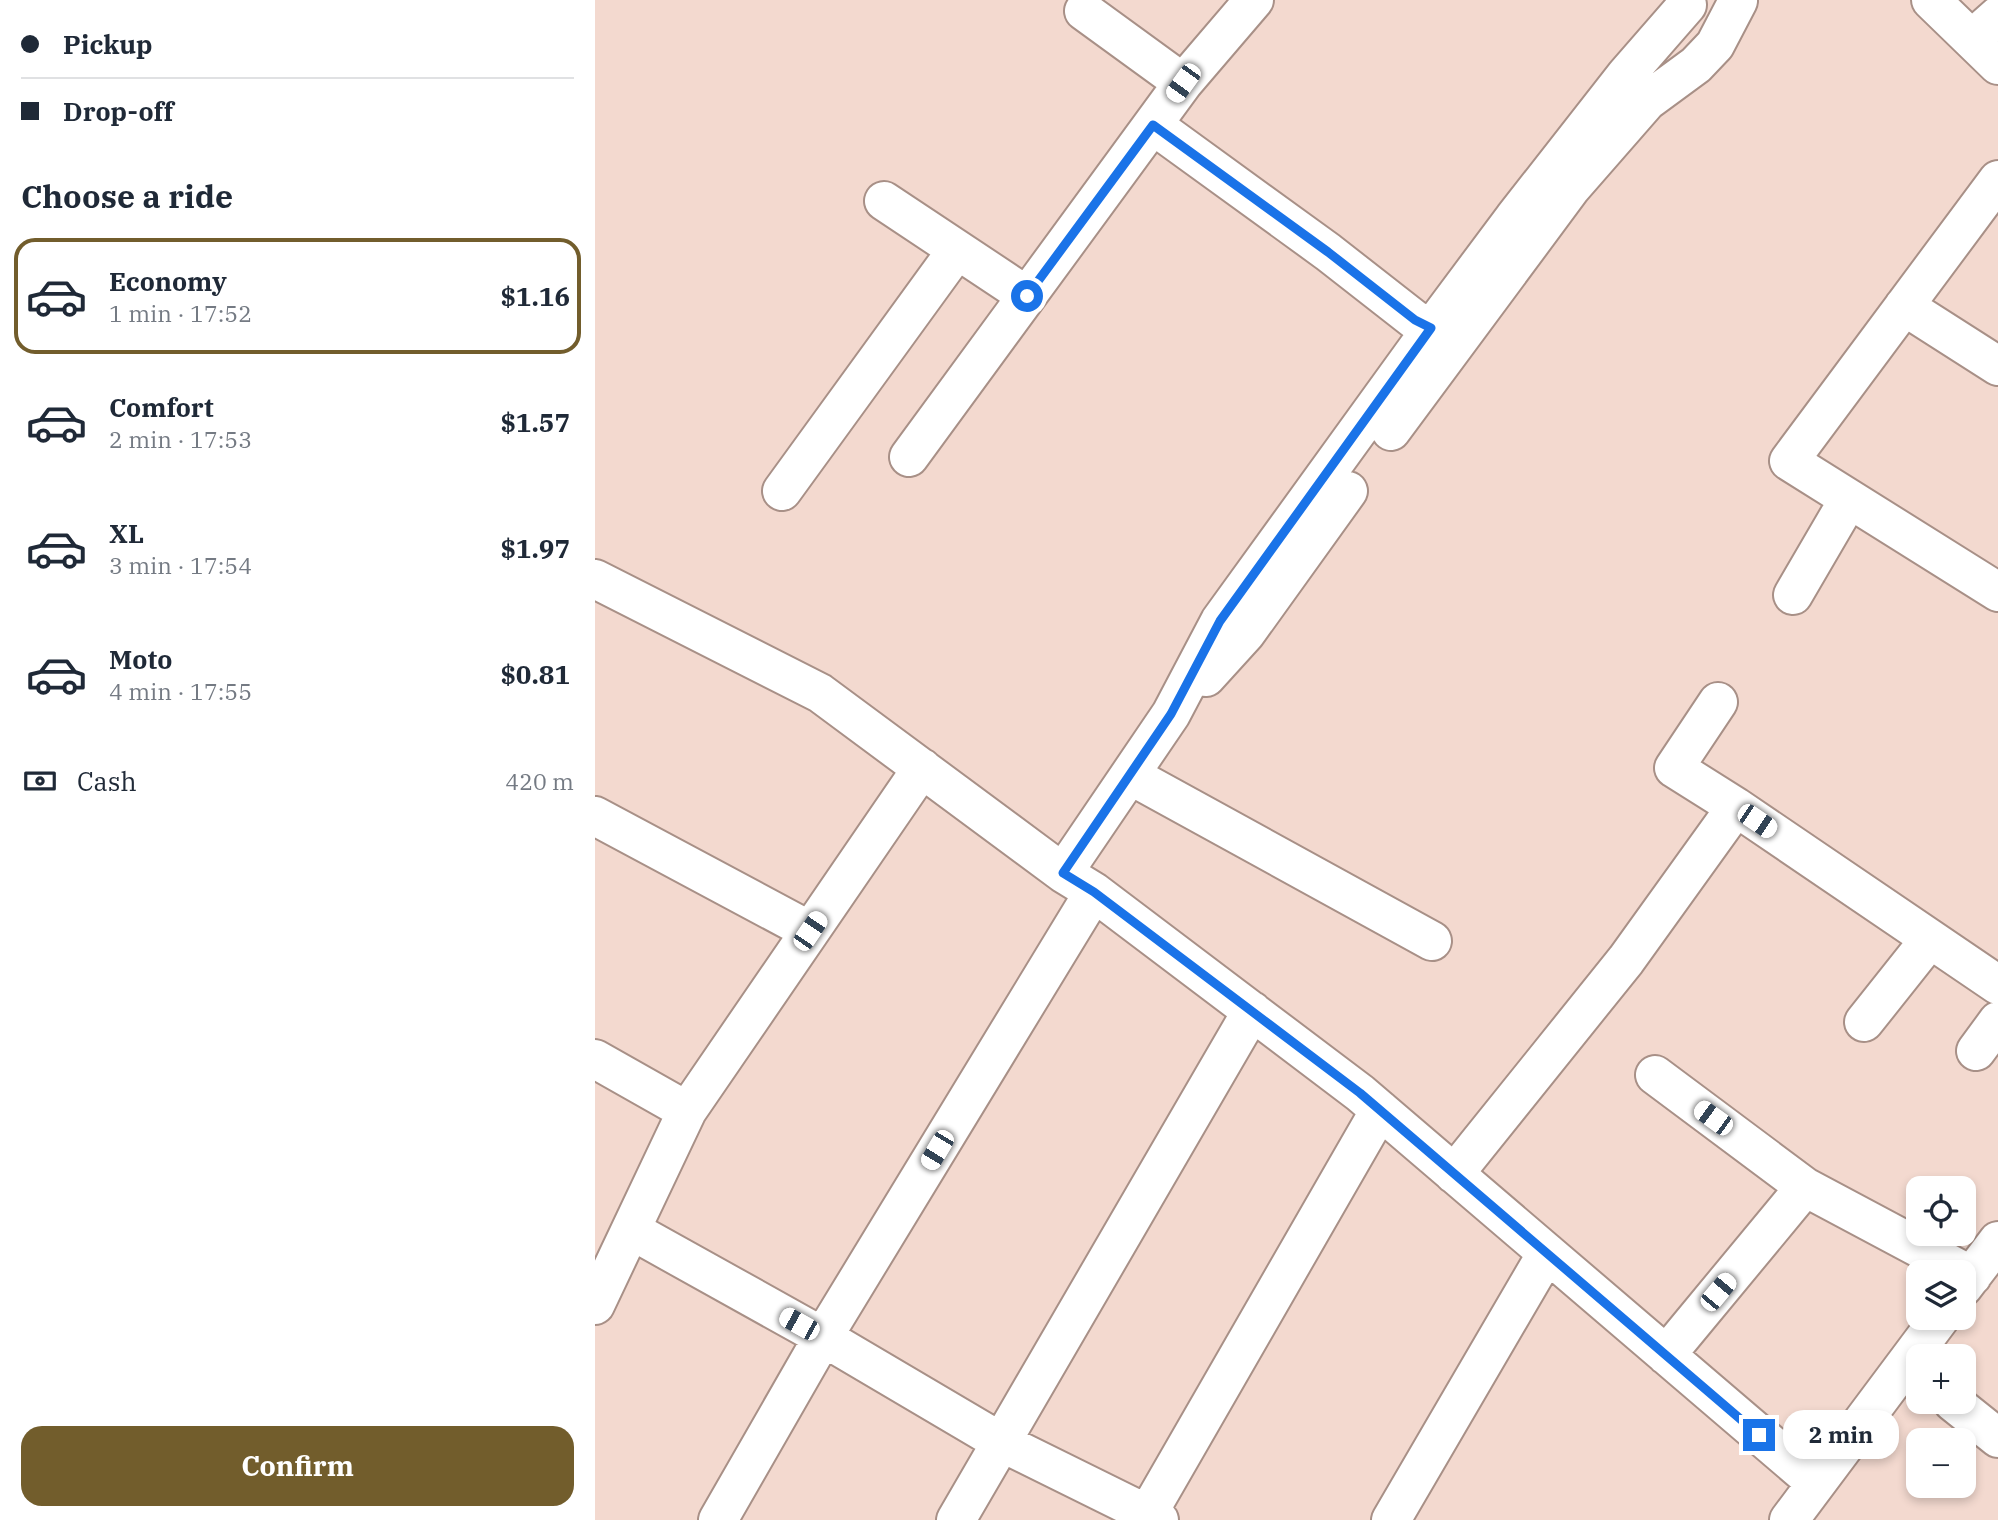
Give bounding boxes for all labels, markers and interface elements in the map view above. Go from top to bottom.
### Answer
text: Pickup [63,27,153,61]
car [1163,60,1204,106]
text: Drop-off [63,94,174,128]
text: Choose a ride [21,175,233,217]
text: Economy [109,264,227,298]
icon: car [25,265,88,328]
text: $1.16 [500,279,570,313]
route start [1011,280,1043,312]
text: 1 min · 17:52 [109,298,252,328]
text: Comfort [109,390,214,424]
icon: car [25,391,88,454]
text: $1.57 [500,405,570,439]
text: 2 min · 17:53 [109,424,252,454]
text: XL [109,516,144,550]
icon: car [25,517,88,580]
text: $1.97 [500,531,570,565]
text: 3 min · 17:54 [109,550,252,580]
text: Moto [109,642,172,676]
icon: car [25,643,88,706]
text: $0.81 [500,657,570,691]
text: 4 min · 17:55 [109,676,252,706]
icon: cash [21,762,59,800]
text: Cash [77,764,137,798]
text: 420 m [505,766,574,796]
car [1734,801,1781,841]
car [790,908,831,954]
car [1690,1097,1737,1139]
car [918,1127,957,1173]
map controls [1906,1176,1976,1498]
button: locate [1906,1176,1976,1246]
button: layers [1906,1260,1976,1330]
car [1697,1269,1740,1315]
car [776,1305,823,1343]
button: + [1906,1344,1976,1414]
callout: 2 min [1783,1410,1899,1460]
route end [1743,1419,1775,1451]
text: 2 min [1809,1419,1873,1449]
button: Confirm [21,1426,574,1506]
button: − [1906,1428,1976,1498]

